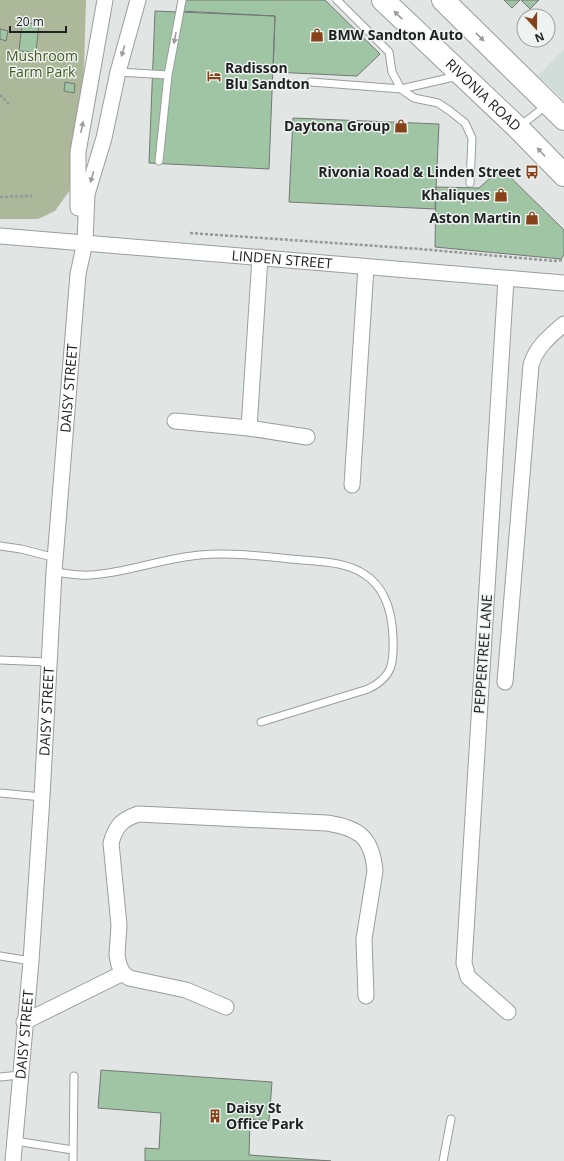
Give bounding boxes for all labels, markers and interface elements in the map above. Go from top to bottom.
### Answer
scale bar [10,8,66,34]
north arrow [516,8,556,48]
one-way arrow [393,10,403,19]
text: 20 m [16,13,44,30]
place label: BMW Sandton Auto [328,25,464,44]
shop icon: BMW Sandton Auto [309,27,325,43]
text: N [533,29,547,46]
one-way arrow [172,31,178,44]
one-way arrow [475,32,485,42]
one-way arrow [120,45,126,57]
park label: Mushroom Farm Park [6,46,78,81]
street label: RIVONIA ROAD [442,54,525,135]
place label: Radisson Blu Sandton [225,58,310,93]
hotel icon: Radisson Blu Sandton [206,68,222,84]
place label: Daytona Group [284,116,390,135]
shop icon: Daytona Group [393,118,409,134]
one-way arrow [80,121,86,133]
one-way arrow [536,147,546,157]
place label: Rivonia Road & Linden Street [318,162,521,181]
bus stop icon: Rivonia Road & Linden Street [524,164,540,180]
one-way arrow [89,171,95,183]
place label: Khaliques [421,185,490,204]
shop icon: Khaliques [493,187,509,203]
place label: Aston Martin [429,208,521,227]
shop icon: Aston Martin [524,210,540,226]
street label: LINDEN STREET [231,245,334,273]
street label: DAISY STREET [55,342,81,433]
street label: PEPPERTREE LANE [469,594,496,714]
street label: DAISY STREET [34,666,58,756]
street label: DAISY STREET [10,989,37,1080]
place label: Daisy St Office Park [226,1098,304,1133]
building icon: Daisy St Office Park [207,1108,223,1124]

